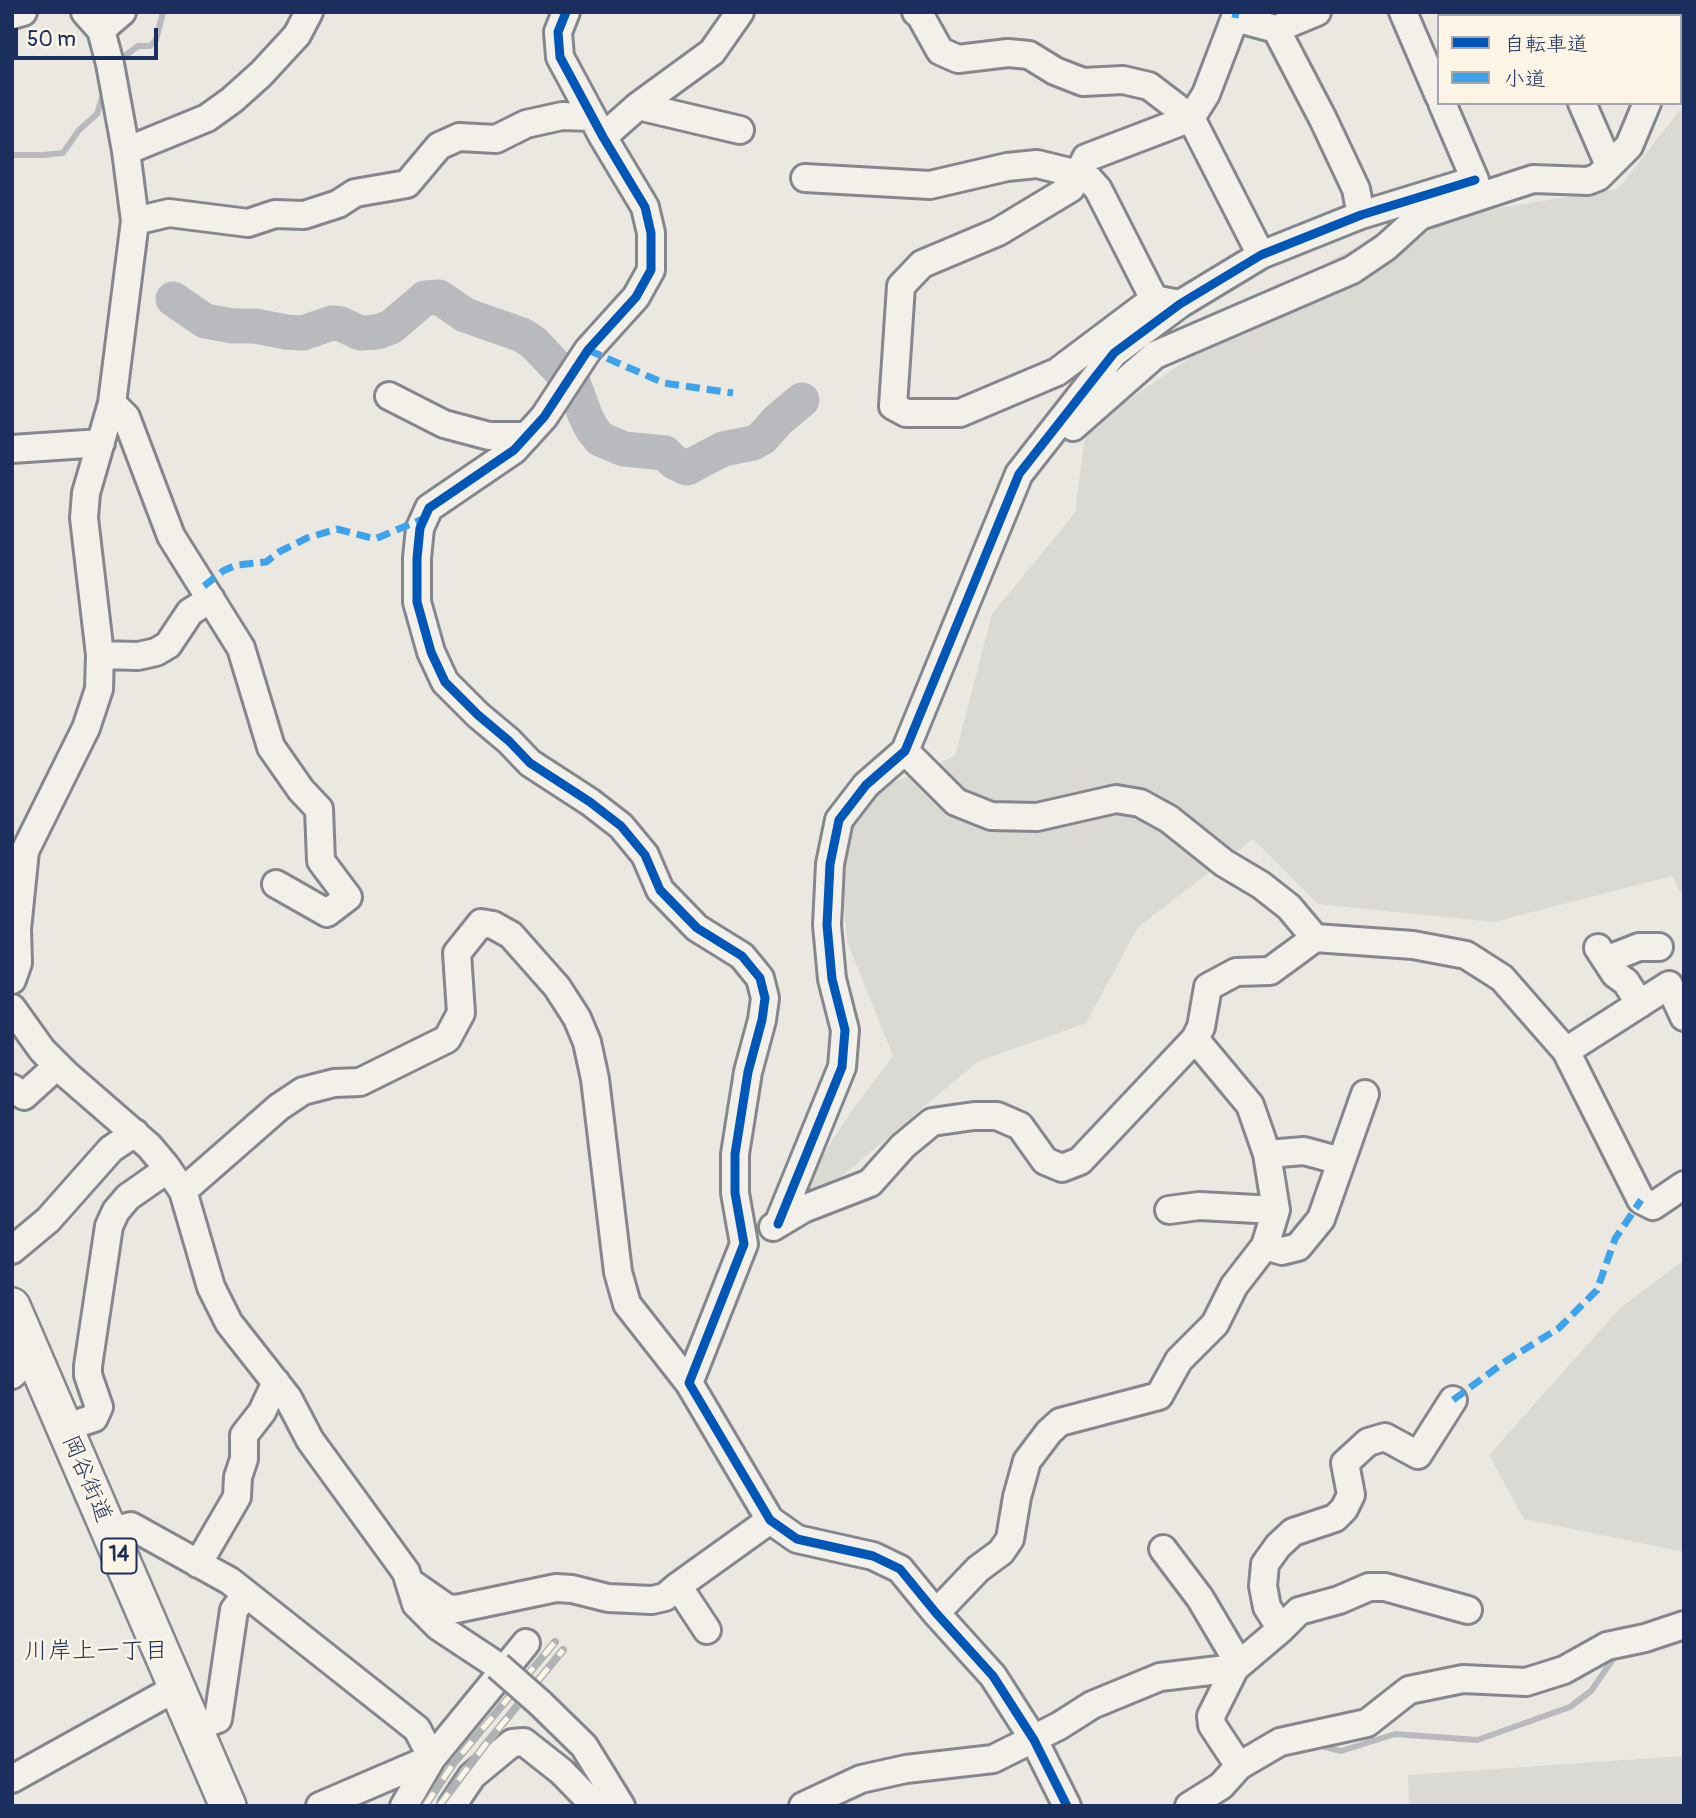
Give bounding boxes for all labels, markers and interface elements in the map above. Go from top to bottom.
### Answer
scale bar [18,14,161,58]
legend [1437,14,1682,105]
text: 50 m [27,26,76,53]
text: 自転車道 [1504,31,1588,58]
text: 小道 [1504,66,1546,93]
street label: 岡谷街道 [55,1431,117,1527]
road number: 14 [102,1538,136,1574]
district label: 川岸上一丁目 [24,1638,168,1666]

